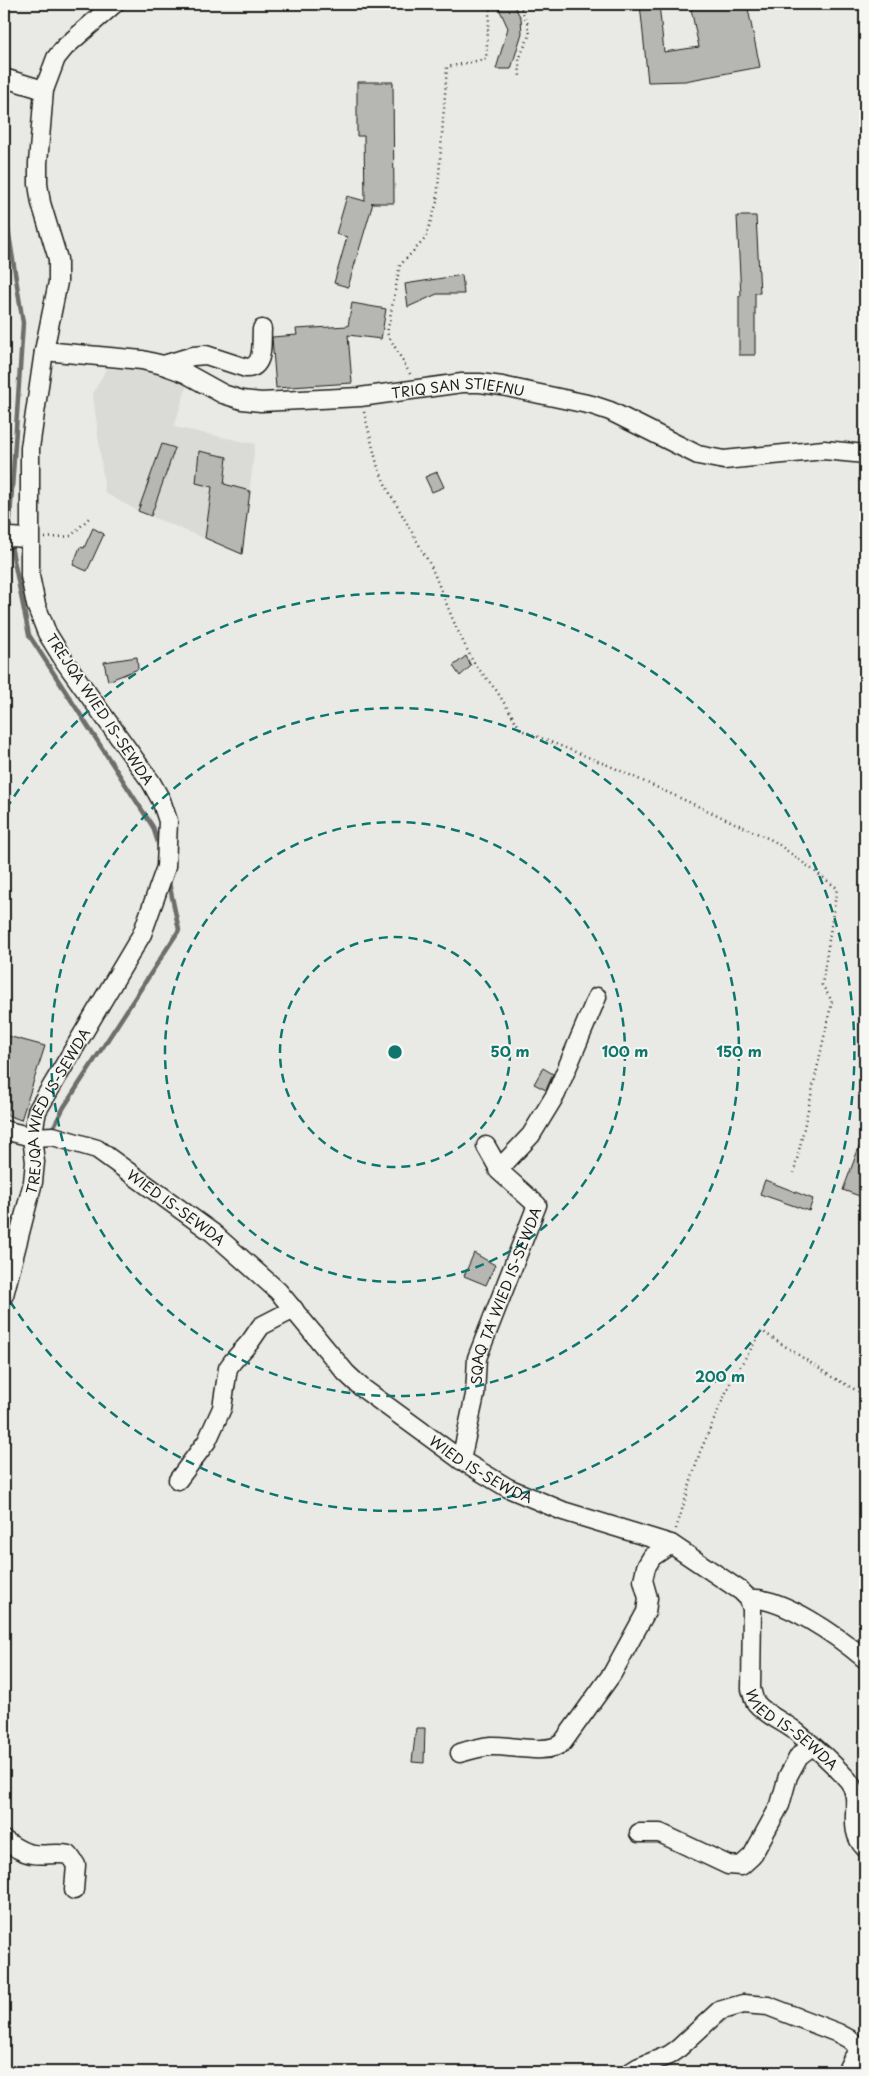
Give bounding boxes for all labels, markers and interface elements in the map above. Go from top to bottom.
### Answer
street label: TRIQ SAN STIEFNU [390,373,527,403]
street label: TREJQA WIED IS-SEWDA [41,629,159,789]
street label: TREJQA WIED IS-SEWDA [20,1024,95,1196]
text: 50 m [491,1039,529,1062]
text: 100 m [602,1039,648,1062]
text: 150 m [716,1039,762,1062]
centre of rings [386,1043,404,1061]
street label: WIED IS-SEWDA [123,1164,230,1250]
street label: SQAQ TA' WIED IS-SEWDA [465,1204,546,1385]
text: 200 m [695,1364,745,1387]
street label: WIED IS-SEWDA [425,1430,536,1508]
street label: WIED IS-SEWDA [741,1686,843,1774]

